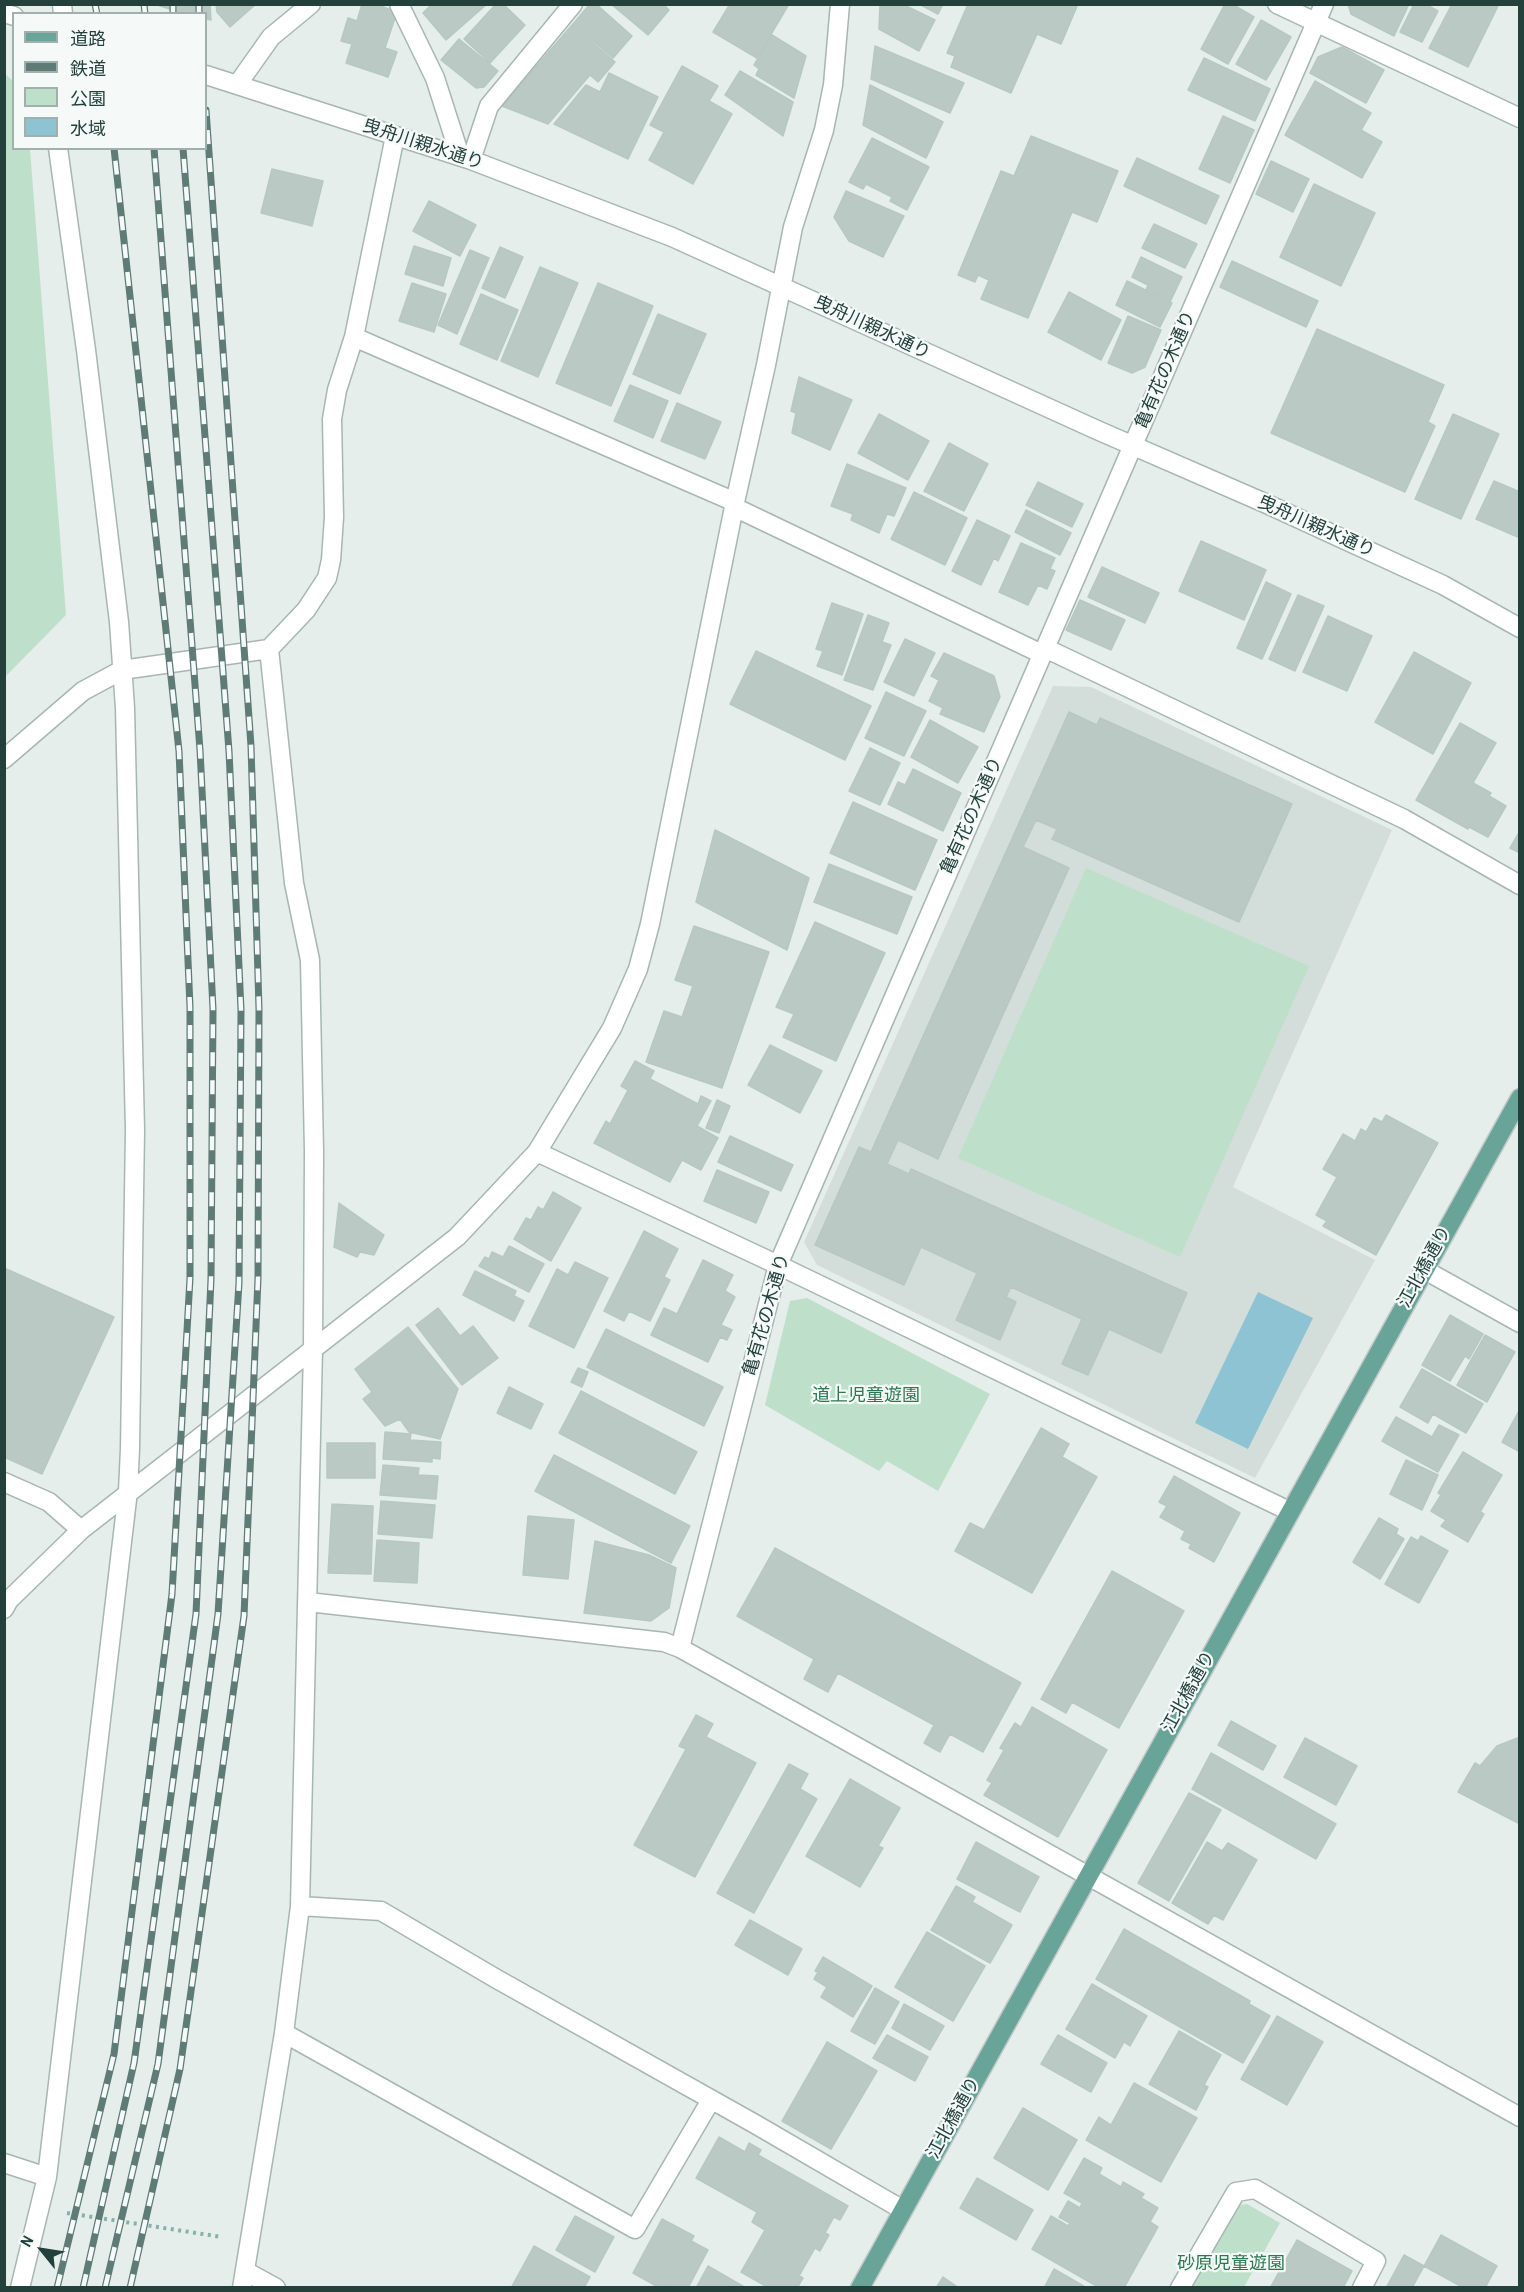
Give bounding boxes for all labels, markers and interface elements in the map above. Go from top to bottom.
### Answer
legend [12,12,207,150]
text: 道路 [70,26,106,51]
text: 鉄道 [70,56,106,81]
text: 公園 [70,86,106,111]
street label: 曳舟川親水通り [360,115,486,175]
text: 水域 [70,116,106,141]
street label: 曳舟川親水通り [810,292,934,364]
street label: 亀有花の木通り [1131,308,1201,432]
street label: 曳舟川親水通り [1254,492,1378,562]
street label: 亀有花の木通り [937,754,1007,878]
street label: 江北橋通り [1394,1222,1456,1312]
street label: 亀有花の木通り [739,1251,795,1379]
park label: 道上児童遊園 [812,1385,920,1407]
street label: 江北橋通り [1158,1647,1220,1737]
street label: 江北橋通り [923,2073,985,2163]
north arrow [12,2220,72,2280]
text: N [15,2231,38,2251]
park label: 砂原児童遊園 [1177,2253,1285,2275]

